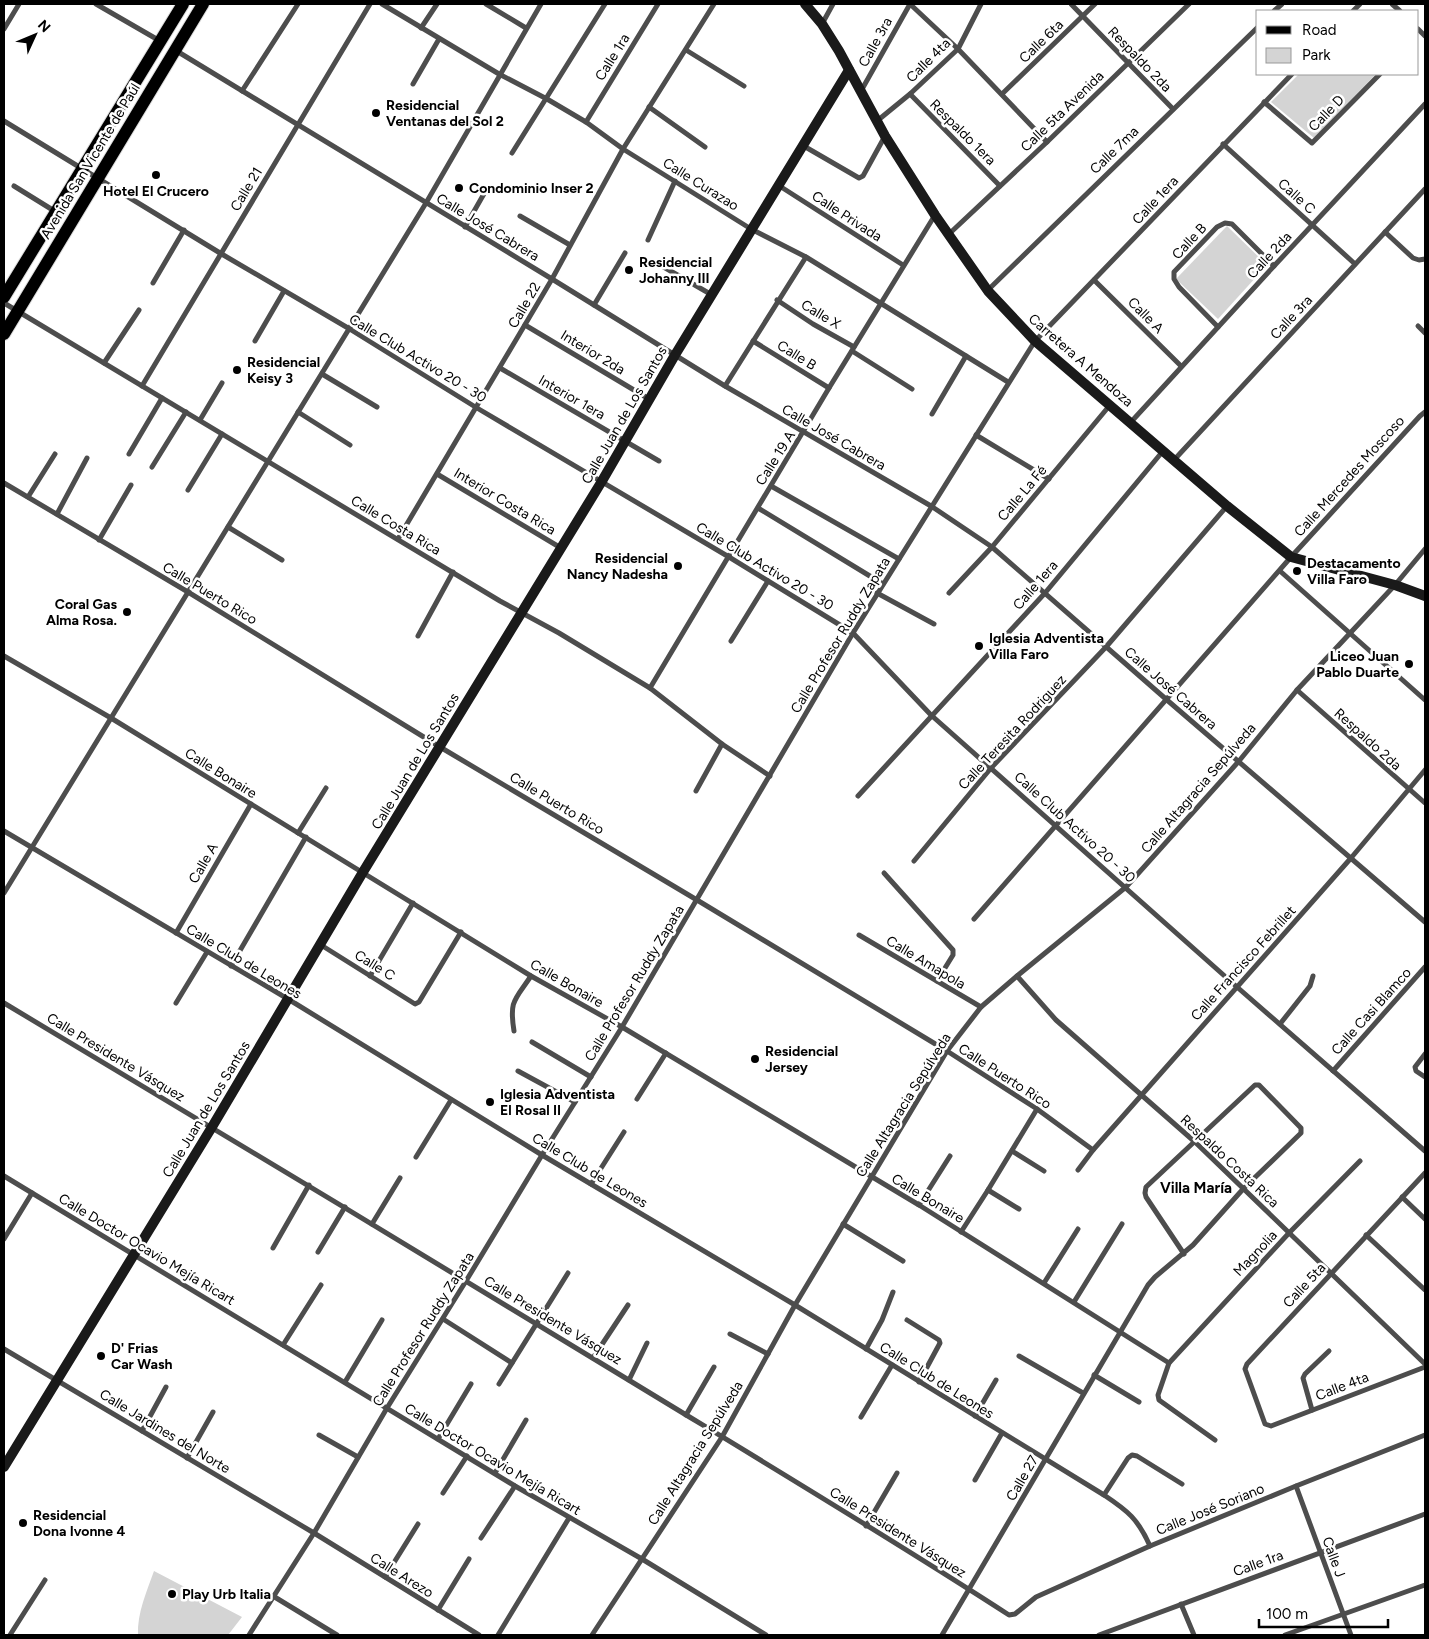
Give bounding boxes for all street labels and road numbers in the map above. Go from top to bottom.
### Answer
street label: Calle 3ra [855,15,896,70]
street label: Calle 6ta [1016,16,1067,67]
street label: Respaldo 2da [1104,23,1175,96]
street label: Calle 1ra [591,31,633,84]
street label: Calle 4ta [903,35,954,86]
street label: Calle 5ta Avenida [1017,67,1107,155]
street label: Avenida San Vicente de Paúl [37,80,144,242]
street label: Calle D [1305,92,1348,135]
street label: Respaldo 1era [926,96,999,169]
street label: Calle 7ma [1086,123,1142,178]
street label: Calle Curazao [660,154,742,215]
street label: Calle 21 [227,164,266,214]
street label: Calle 1era [1129,173,1182,228]
street label: Calle C [1274,175,1319,218]
street label: Calle Privada [808,187,885,245]
street label: Calle José Cabrera [433,190,542,265]
street label: Calle B [1168,220,1210,263]
street label: Calle 2da [1243,228,1295,282]
street label: Calle 22 [505,279,544,331]
street label: Calle 3ra [1267,292,1316,343]
street label: Calle A [1124,294,1168,337]
street label: Calle X [798,296,844,333]
street label: Carretera A Mendoza [1025,310,1136,410]
street label: Calle Club Activo 20 - 30 [346,311,490,406]
street label: Interior 2da [558,327,628,378]
street label: Calle B [774,337,819,374]
street label: Calle Juan de Los Santos [578,343,671,487]
street label: Interior 1era [535,372,608,423]
street label: Calle José Cabrera [779,401,889,474]
street label: Calle Mercedes Moscoso [1291,412,1408,540]
street label: Calle 19 A [752,427,799,489]
street label: Calle La Fé [994,462,1051,525]
street label: Interior Costa Rica [451,464,559,539]
street label: Calle Costa Rica [348,492,444,559]
street label: Calle Club Activo 20 - 30 [693,519,837,614]
street label: Calle Profesor Ruddy Zapata [787,554,894,716]
street label: Calle 1era [1009,557,1061,613]
street label: Calle Puerto Rico [159,559,260,628]
street label: Calle José Cabrera [1121,644,1220,733]
street label: Calle Teresita Rodriguez [955,671,1070,793]
street label: Calle Juan de Los Santos [368,690,463,833]
street label: Respaldo 2da [1331,705,1405,774]
street label: Calle Altagracia Sepúlveda [1137,720,1259,857]
street label: Calle Bonaire [182,745,260,802]
street label: Calle Club Activo 20 - 30 [1010,768,1139,886]
street label: Calle Puerto Rico [506,769,607,838]
street label: Calle A [185,840,222,887]
street label: Calle Profesor Ruddy Zapata [581,902,688,1064]
street label: Calle Francisco Febrillet [1187,902,1299,1024]
street label: Calle Club de Leones [183,920,304,1003]
street label: Calle Amapola [883,932,969,993]
street label: Calle C [351,946,398,984]
street label: Calle Bonaire [527,956,607,1011]
street label: Calle Casi Blamco [1328,964,1415,1058]
street label: Calle Presidente Vásquez [44,1009,188,1105]
street label: Calle Altagracia Sepúlveda [852,1030,955,1180]
street label: Calle Juan de Los Santos [159,1038,254,1181]
street label: Calle Puerto Rico [955,1040,1054,1113]
street label: Respaldo Costa Rica [1177,1111,1282,1211]
street label: Calle Club de Leones [529,1129,650,1212]
street label: Calle Bonaire [888,1170,967,1227]
street label: Calle Doctor Ocavio Mejía Ricart [55,1190,238,1309]
street label: Magnolia [1230,1227,1281,1280]
street label: Calle Profesor Ruddy Zapata [369,1249,478,1410]
street label: Calle 5ta [1279,1259,1329,1311]
street label: Calle Presidente Vásquez [481,1272,625,1368]
street label: Calle Club de Leones [876,1338,997,1422]
street label: Calle 4ta [1313,1369,1371,1404]
street label: Calle Altagracia Sepúlveda [644,1378,747,1528]
street label: Calle Jardines del Norte [96,1386,233,1477]
street label: Calle Doctor Ocavio Mejía Ricart [401,1400,584,1519]
street label: Calle 27 [1003,1452,1042,1504]
street label: Calle José Soriano [1154,1480,1267,1539]
street label: Calle Presidente Vásquez [826,1483,969,1582]
street label: Calle J [1318,1535,1349,1580]
street label: Calle 1ra [1231,1547,1286,1580]
street label: Calle Arezo [367,1549,436,1602]

